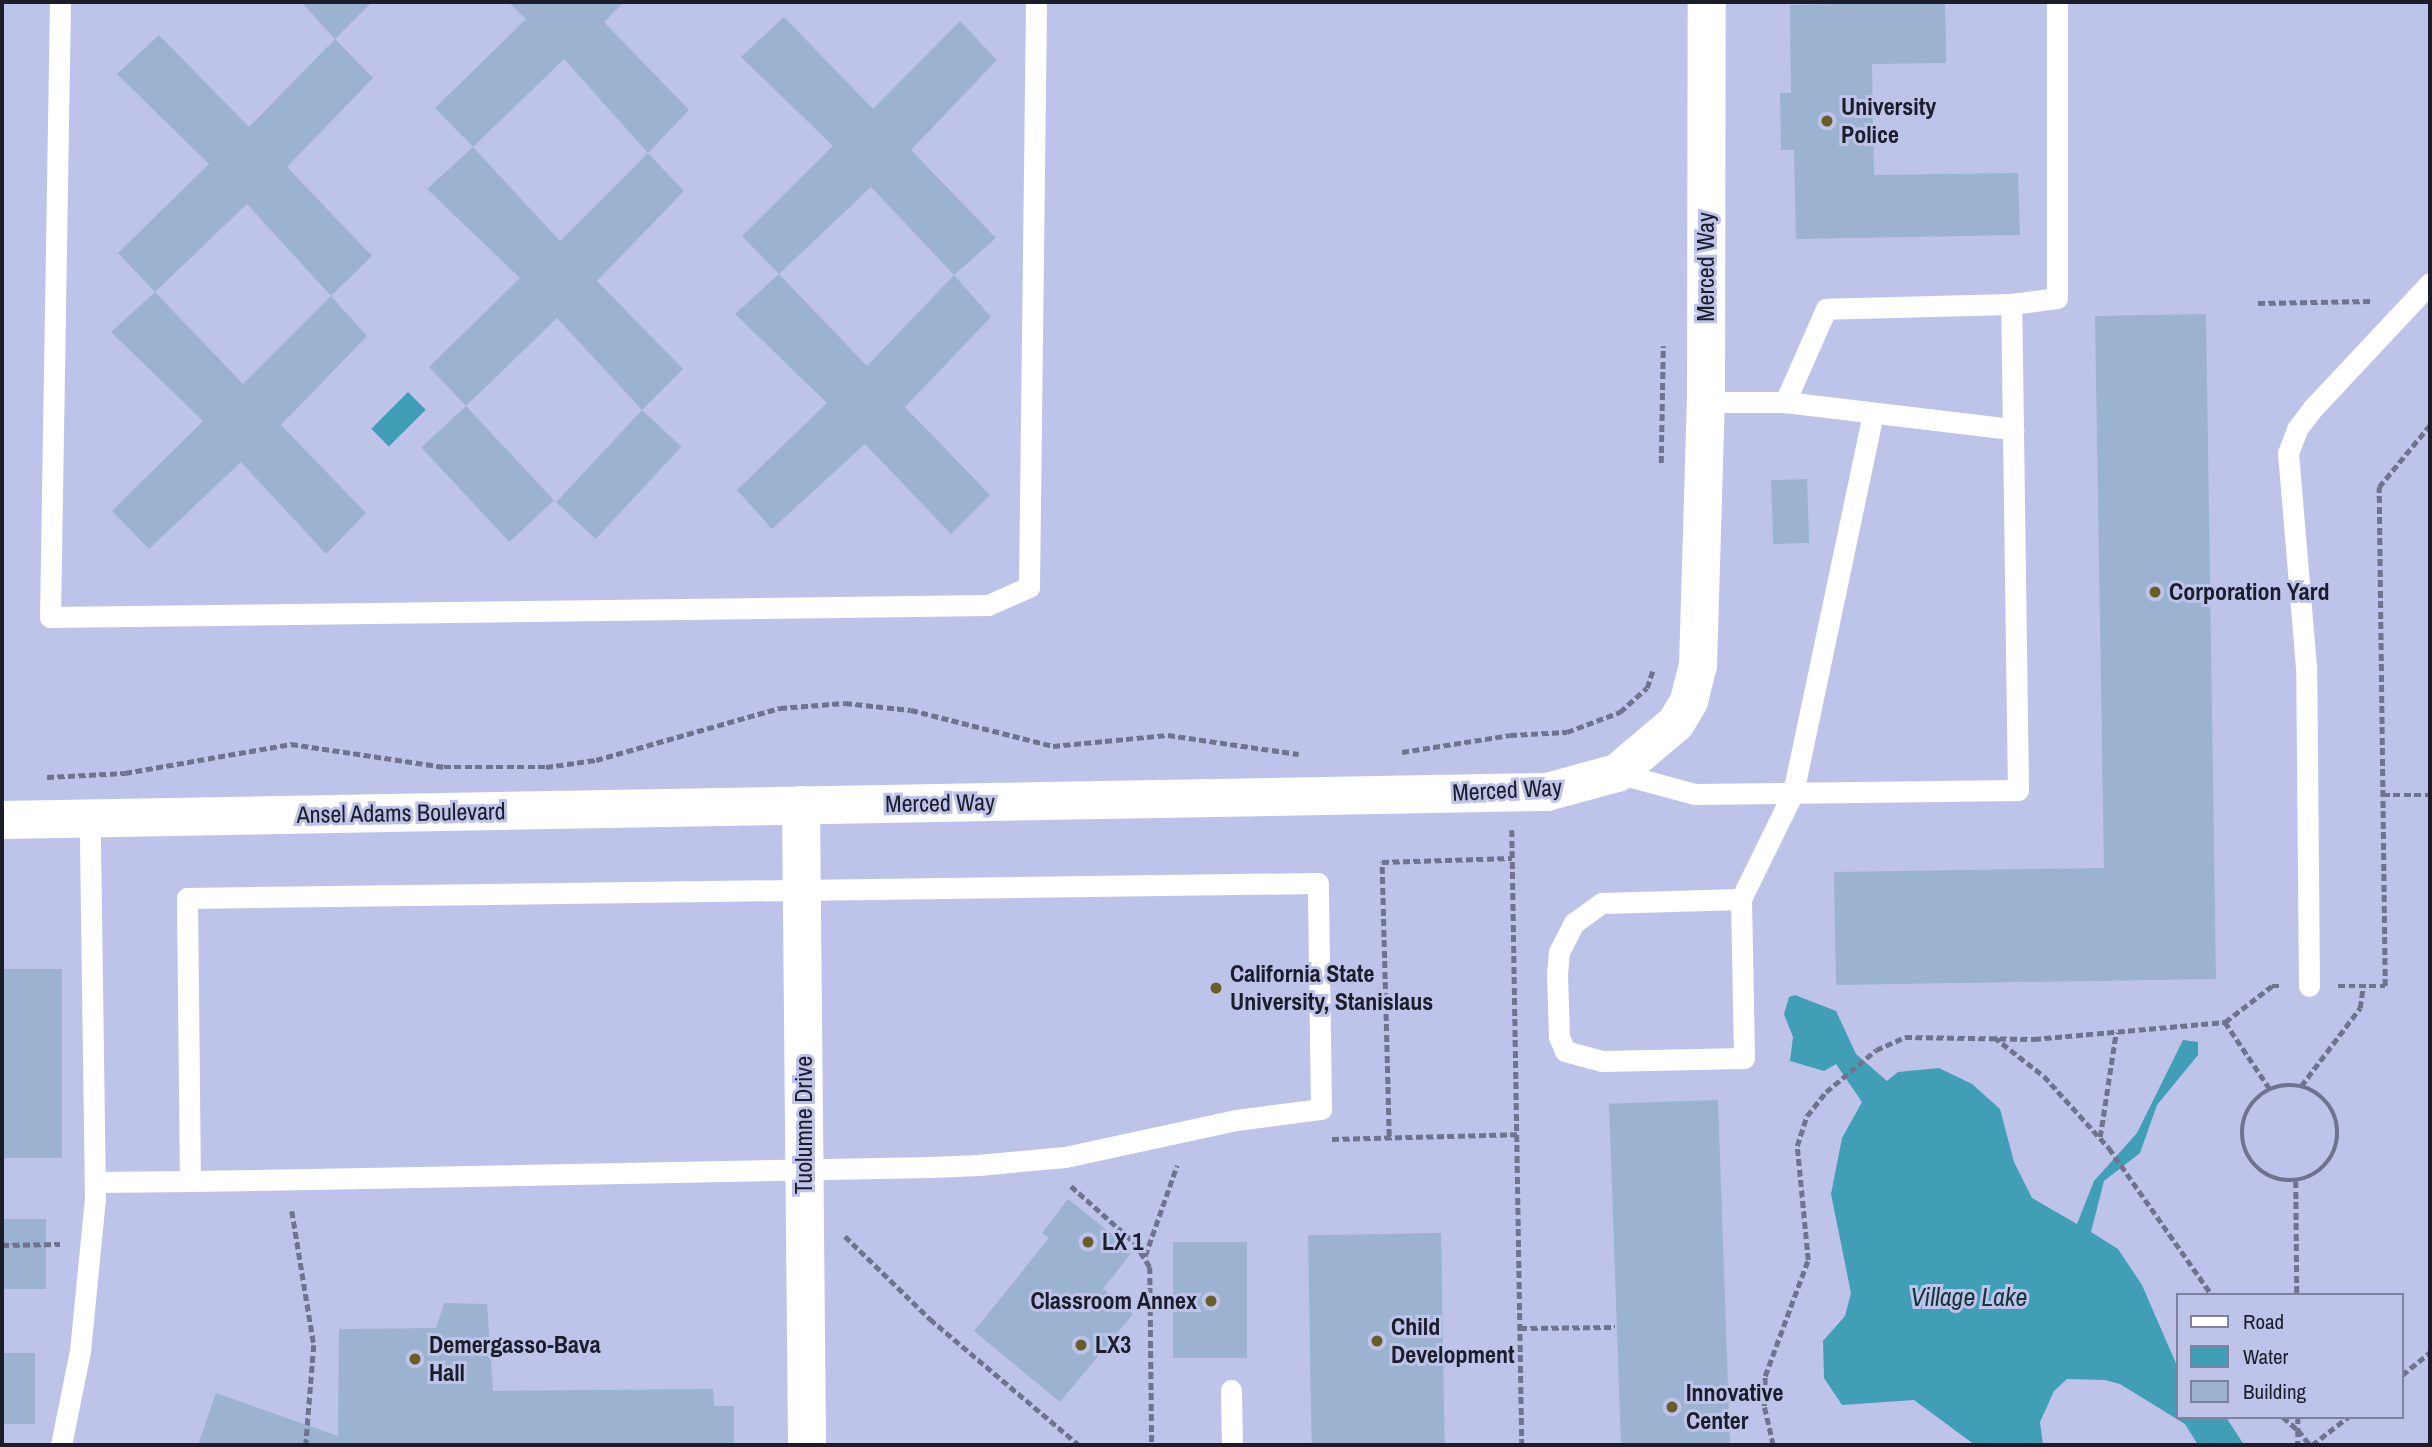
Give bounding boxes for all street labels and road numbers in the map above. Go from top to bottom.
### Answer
street label: Merced Way [1692,212,1720,322]
street label: Merced Way [1451,773,1563,807]
street label: Merced Way [885,788,995,818]
street label: Ansel Adams Boulevard [296,797,506,829]
street label: Tuolumne Drive [790,1056,818,1194]

